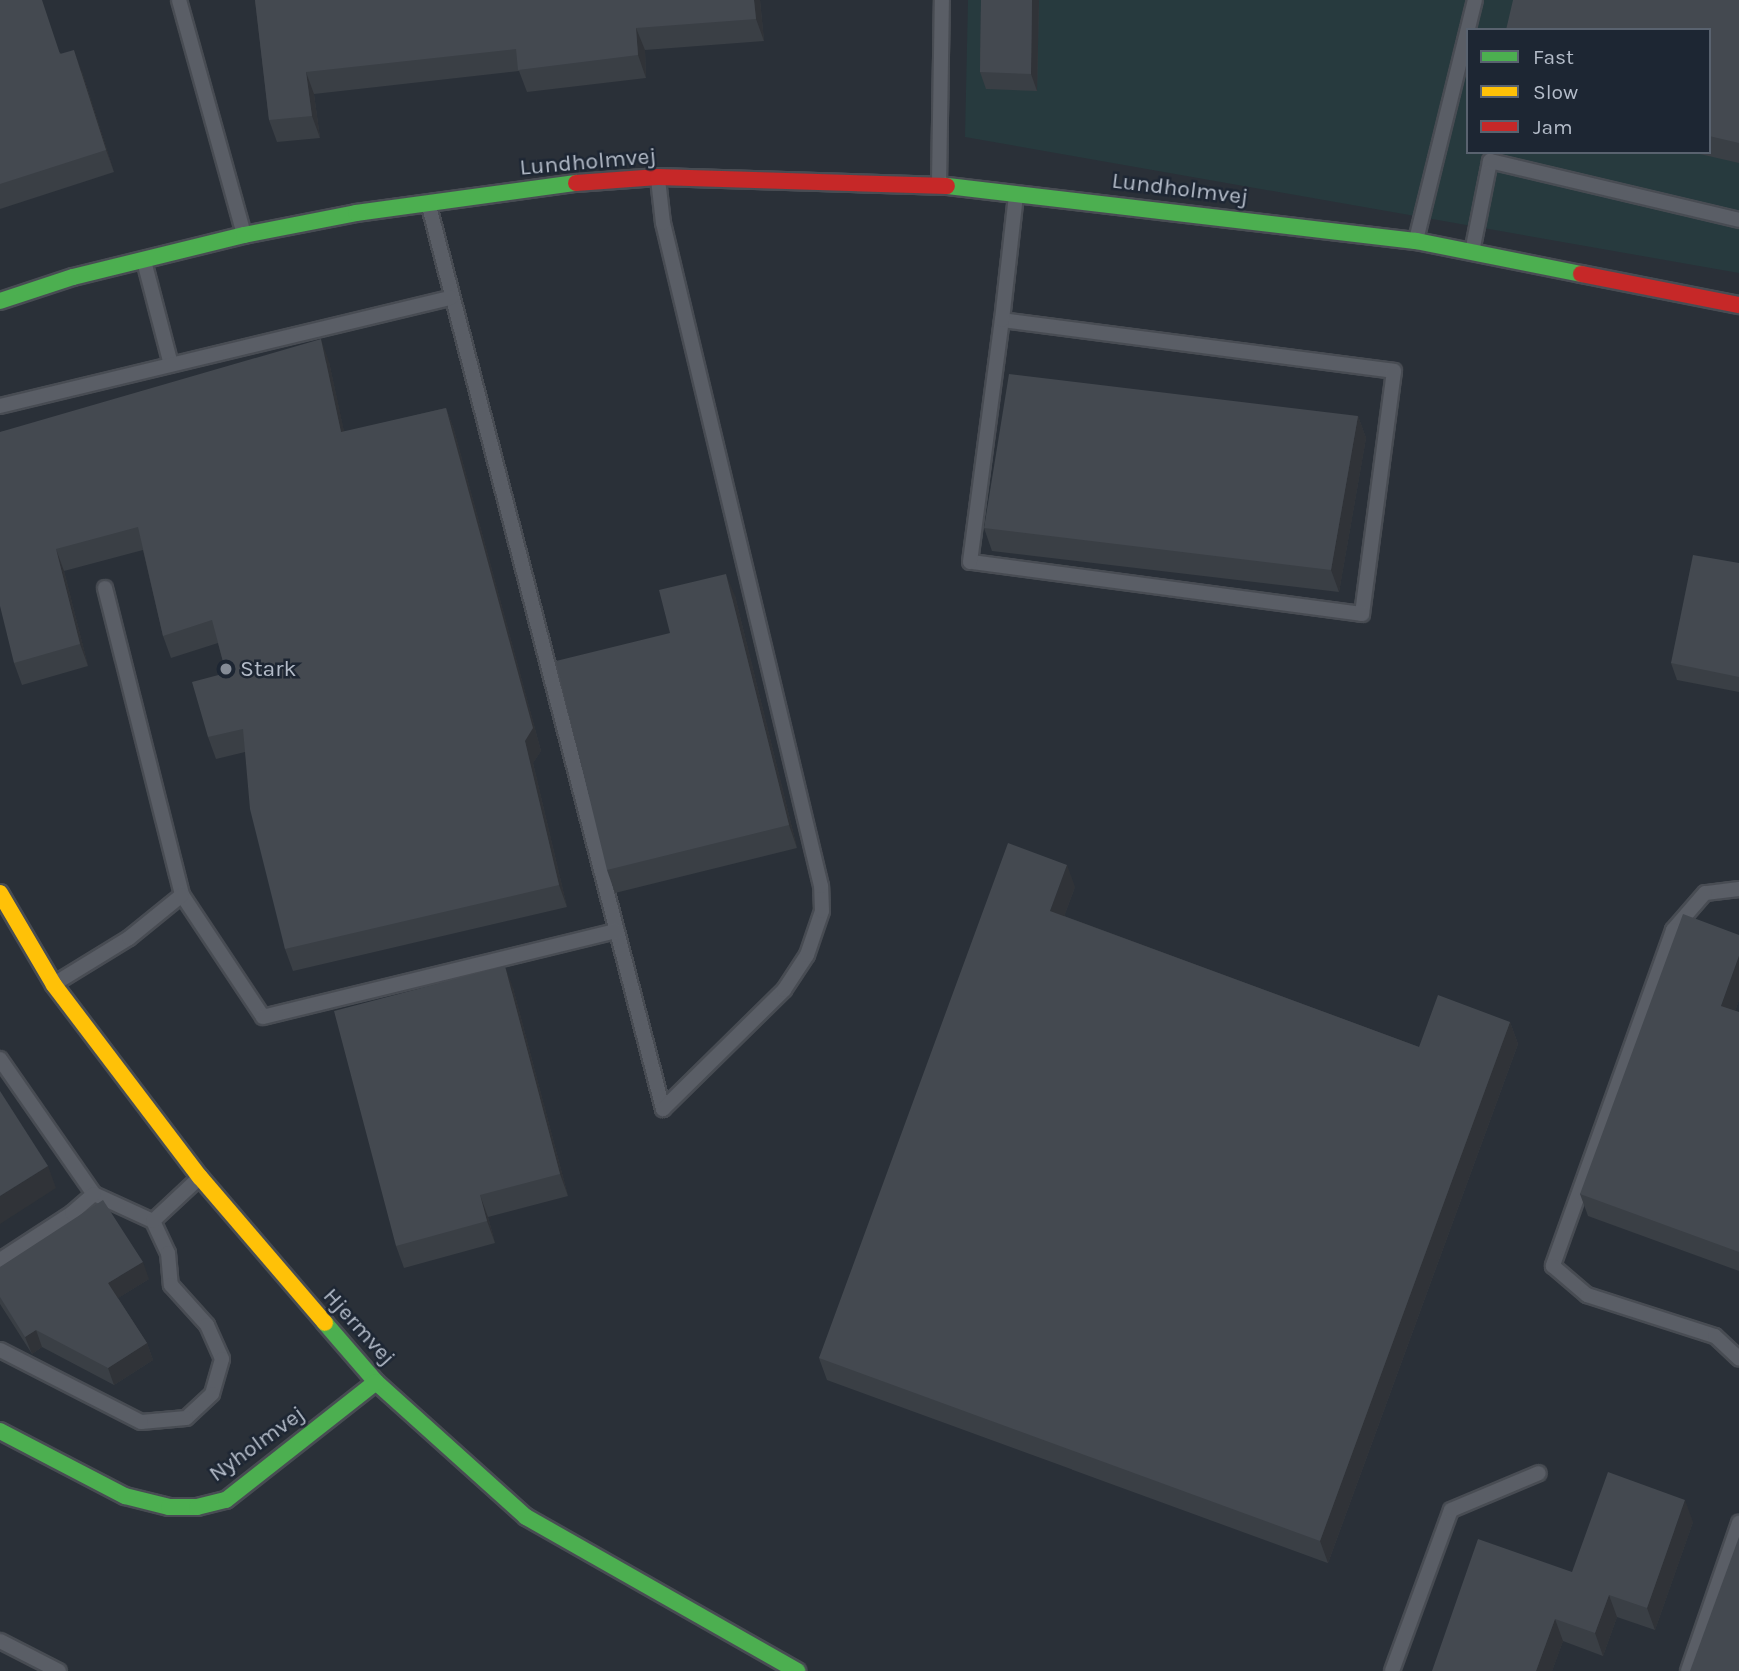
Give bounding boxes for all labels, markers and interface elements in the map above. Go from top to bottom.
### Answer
legend [1466,28,1711,154]
text: Fast [1533,45,1574,69]
text: Slow [1533,80,1578,104]
text: Jam [1533,115,1573,139]
street label: Lundholmvej [518,142,658,182]
street label: Lundholmvej [1110,167,1250,211]
place label: Stark [240,655,296,683]
marker: Stark [218,661,234,677]
street label: Hjermvej [317,1283,401,1371]
street label: Nyholmvej [204,1400,310,1488]

